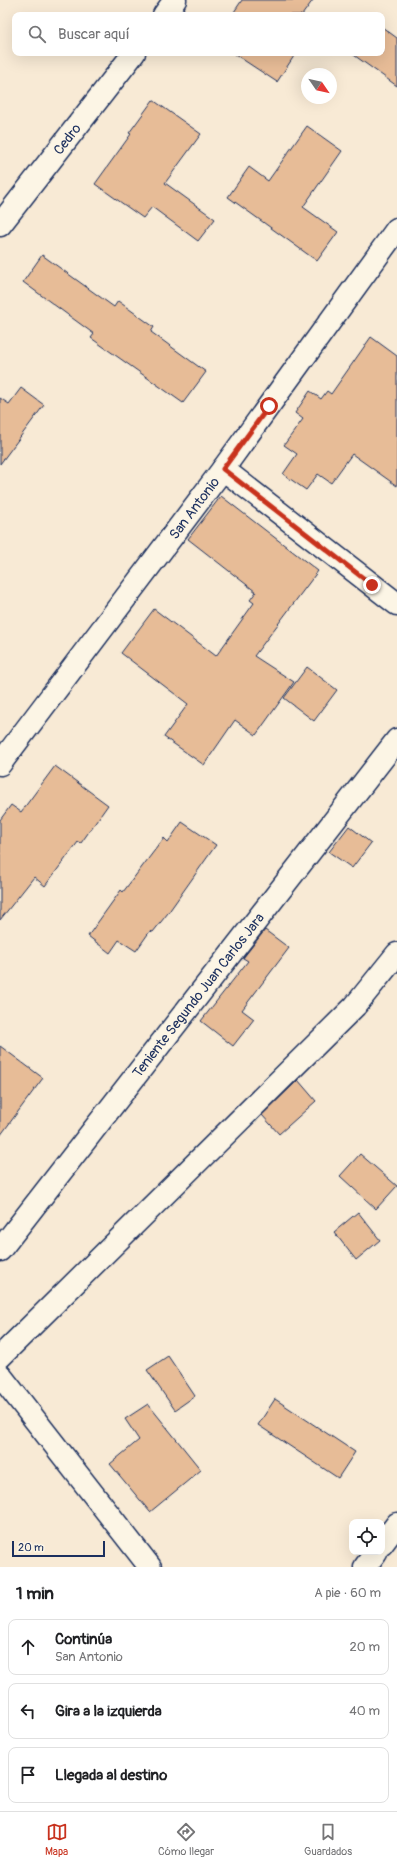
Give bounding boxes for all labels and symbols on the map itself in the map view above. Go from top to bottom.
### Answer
north arrow [301,68,337,104]
street label: Cedro [50,120,85,158]
route start [260,397,278,415]
street label: San Antonio [166,474,223,543]
route end [363,576,381,594]
street label: Teniente Segundo Juan Carlos Jara [129,910,268,1081]
scale bar [12,1539,105,1558]

